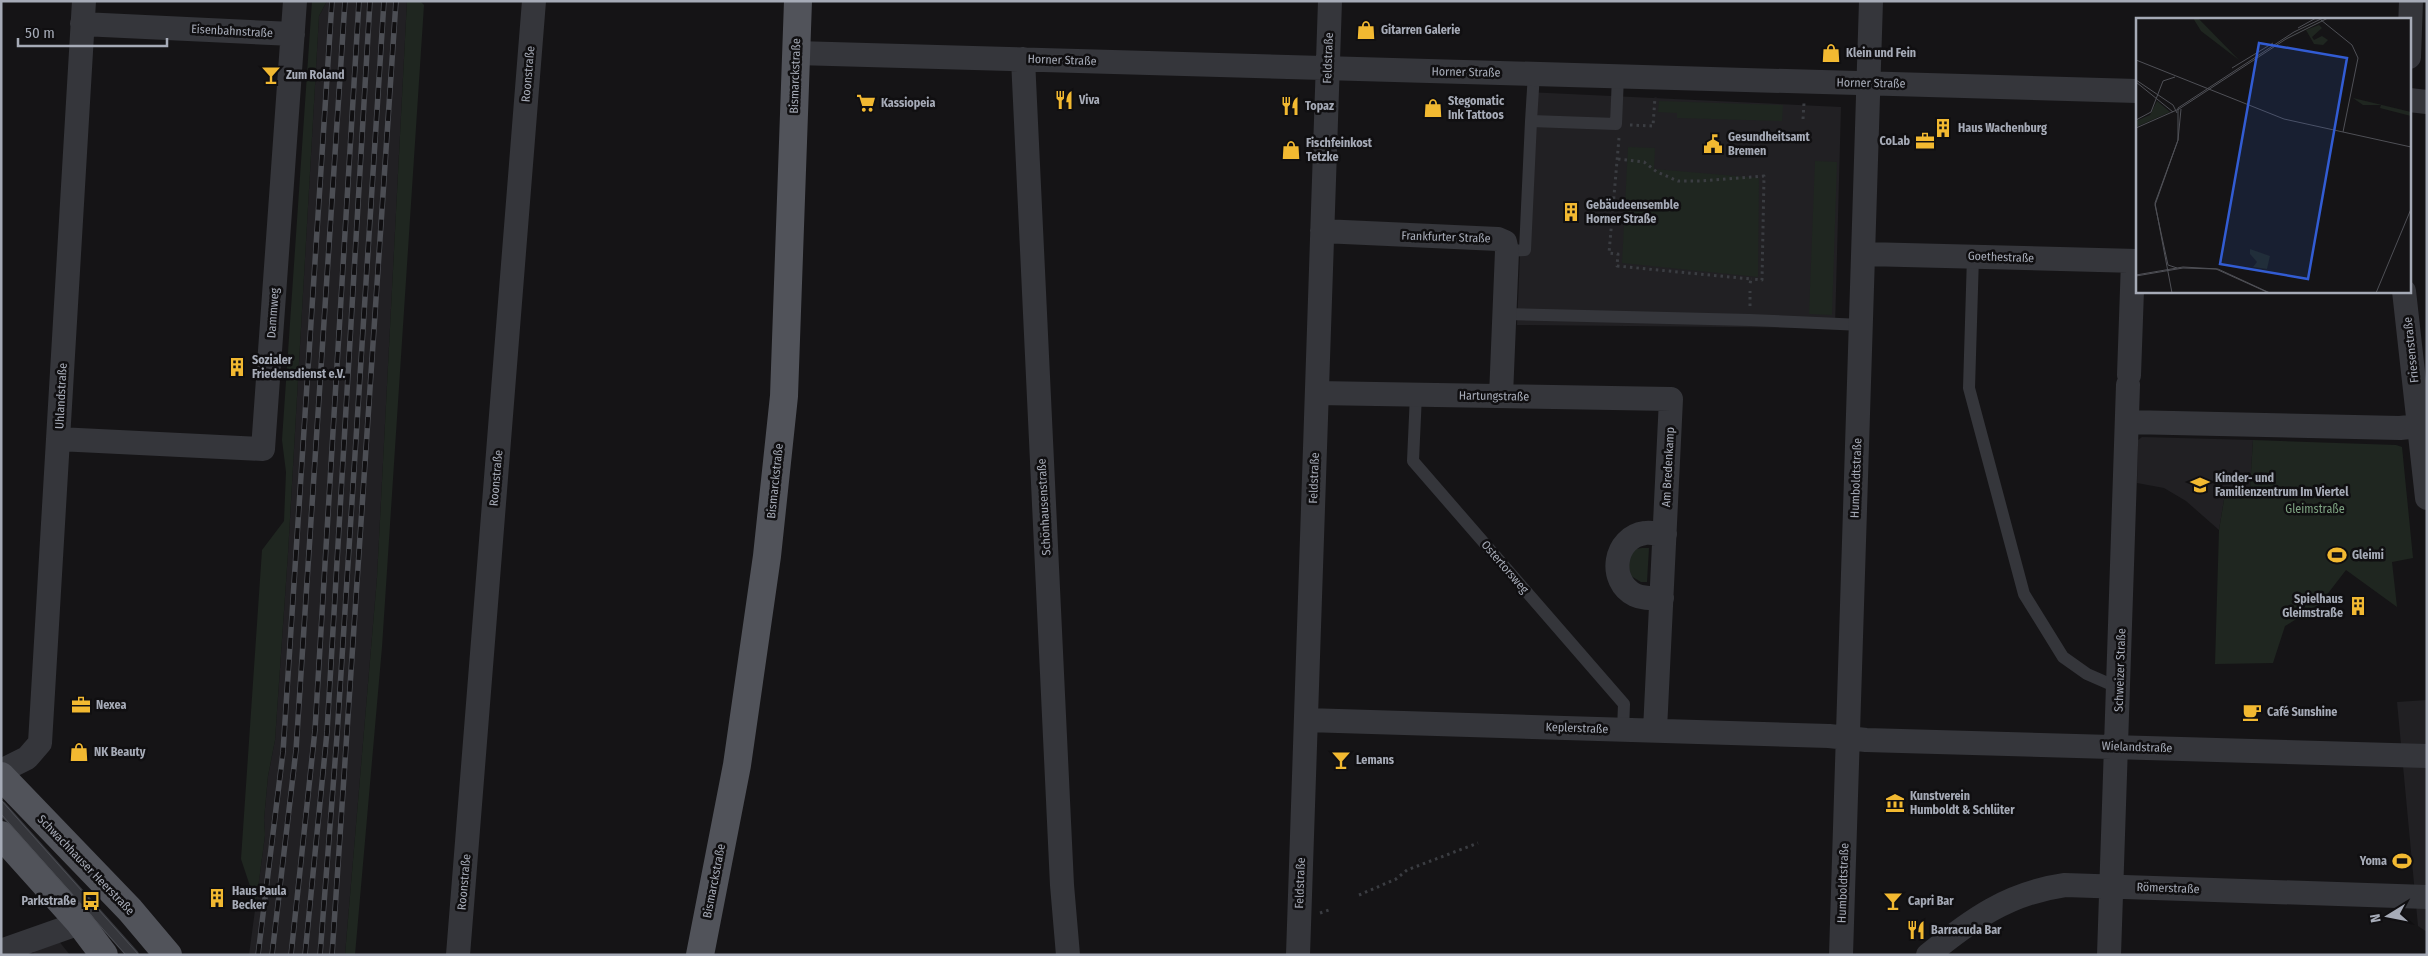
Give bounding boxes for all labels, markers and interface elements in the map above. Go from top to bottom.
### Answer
scale bar [18,15,166,47]
inset map [2136,18,2410,292]
shop icon: Gitarren Galerie [1355,19,1377,41]
street label: Eisenbahnstraße [191,22,273,40]
place label: Gitarren Galerie [1381,23,1460,37]
text: 50 m [25,24,55,42]
street label: Feldstraße [1320,32,1336,84]
street label: Bismarckstraße [787,38,803,114]
shop icon: Klein und Fein [1820,42,1842,64]
street label: Roonstraße [519,45,537,103]
place label: Klein und Fein [1846,46,1916,60]
street label: Horner Straße [1027,52,1097,68]
bar icon: Zum Roland [260,64,282,86]
street label: Horner Straße [1431,64,1501,80]
place label: Zum Roland [286,68,345,82]
street label: Horner Straße [1836,75,1906,91]
restaurant icon: Viva [1053,89,1075,111]
supermarket icon: Kassiopeia [855,92,877,114]
place label: Viva [1078,93,1100,107]
place label: Stegomatic Ink Tattoos [1448,94,1505,122]
restaurant icon: Topaz [1279,95,1301,117]
place label: Kassiopeia [881,96,935,110]
shop icon: Stegomatic Ink Tattoos [1422,97,1444,119]
place label: Topaz [1305,99,1334,113]
building icon: Haus Wachenburg [1932,117,1954,139]
place label: Haus Wachenburg [1958,121,2047,135]
place label: Gesundheitsamt Bremen [1728,130,1810,158]
office icon: CoLab [1914,130,1936,152]
public building icon: Gesundheitsamt Bremen [1702,133,1724,155]
place label: CoLab [1880,134,1910,148]
place label: Fischfeinkost Tetzke [1306,136,1373,164]
shop icon: Fischfeinkost Tetzke [1280,139,1302,161]
place label: Gebäudeensemble Horner Straße [1586,198,1679,226]
building icon: Gebäudeensemble Horner Straße [1560,201,1582,223]
street label: Frankfurter Straße [1401,228,1491,246]
street label: Goethestraße [1968,249,2034,265]
street label: Dammweg [264,287,282,339]
street label: Friesenstraße [2401,316,2421,384]
place label: Sozialer Friedensdienst e.V. [252,353,345,381]
building icon: Sozialer Friedensdienst e.V. [226,356,248,378]
street label: Uhlandstraße [52,363,70,429]
street label: Hartungstraße [1459,388,1529,404]
street label: Am Bredenkamp [1659,427,1677,507]
street label: Humboldtstraße [1848,438,1864,518]
street label: Bismarckstraße [764,443,786,519]
street label: Roonstraße [487,449,505,507]
street label: Feldstraße [1306,452,1322,504]
street label: Schönhausenstraße [1034,458,1054,556]
place label: Kinder- und Familienzentrum Im Viertel [2215,471,2349,499]
school or university icon: Kinder- und Familienzentrum Im Viertel [2189,474,2211,496]
park label: Gleimstraße [2285,502,2345,516]
street label: Ostertorsweg [1478,538,1532,596]
sports icon: Gleimi [2326,544,2348,566]
place label: Gleimi [2352,548,2384,562]
place label: Spielhaus Gleimstraße [2282,592,2344,620]
building icon: Spielhaus Gleimstraße [2347,595,2369,617]
street label: Schweizer Straße [2112,628,2128,712]
office icon: Nexea [70,694,92,716]
place label: Nexea [96,698,127,712]
cafe icon: Café Sunshine [2241,701,2263,723]
place label: Café Sunshine [2267,705,2337,719]
street label: Keplerstraße [1545,720,1609,736]
street label: Wielandstraße [2101,739,2173,755]
shop icon: NK Beauty [68,741,90,763]
place label: NK Beauty [94,745,146,759]
bar icon: Lemans [1330,749,1352,771]
place label: Lemans [1356,753,1395,767]
place label: Kunstverein Humboldt & Schlüter [1910,789,2015,817]
museum icon: Kunstverein Humboldt & Schlüter [1884,792,1906,814]
street label: Schwachhauser Heerstraße [35,812,137,918]
street label: Bismarckstraße [700,843,728,919]
street label: Humboldtstraße [1835,843,1851,923]
sports icon: Yoma [2391,850,2413,872]
street label: Roonstraße [455,853,473,911]
place label: Yoma [2359,854,2387,868]
street label: Feldstraße [1292,857,1308,909]
street label: Römerstraße [2136,880,2200,896]
place label: Haus Paula Becker [232,884,287,912]
building icon: Haus Paula Becker [206,887,228,909]
bus stop icon: Parkstraße [80,890,102,912]
bar icon: Capri Bar [1882,890,1904,912]
north arrow [2363,891,2413,941]
place label: Parkstraße [21,894,76,908]
place label: Capri Bar [1908,894,1954,908]
text: N [2367,913,2385,924]
restaurant icon: Barracuda Bar [1905,919,1927,941]
place label: Barracuda Bar [1931,923,2002,937]

